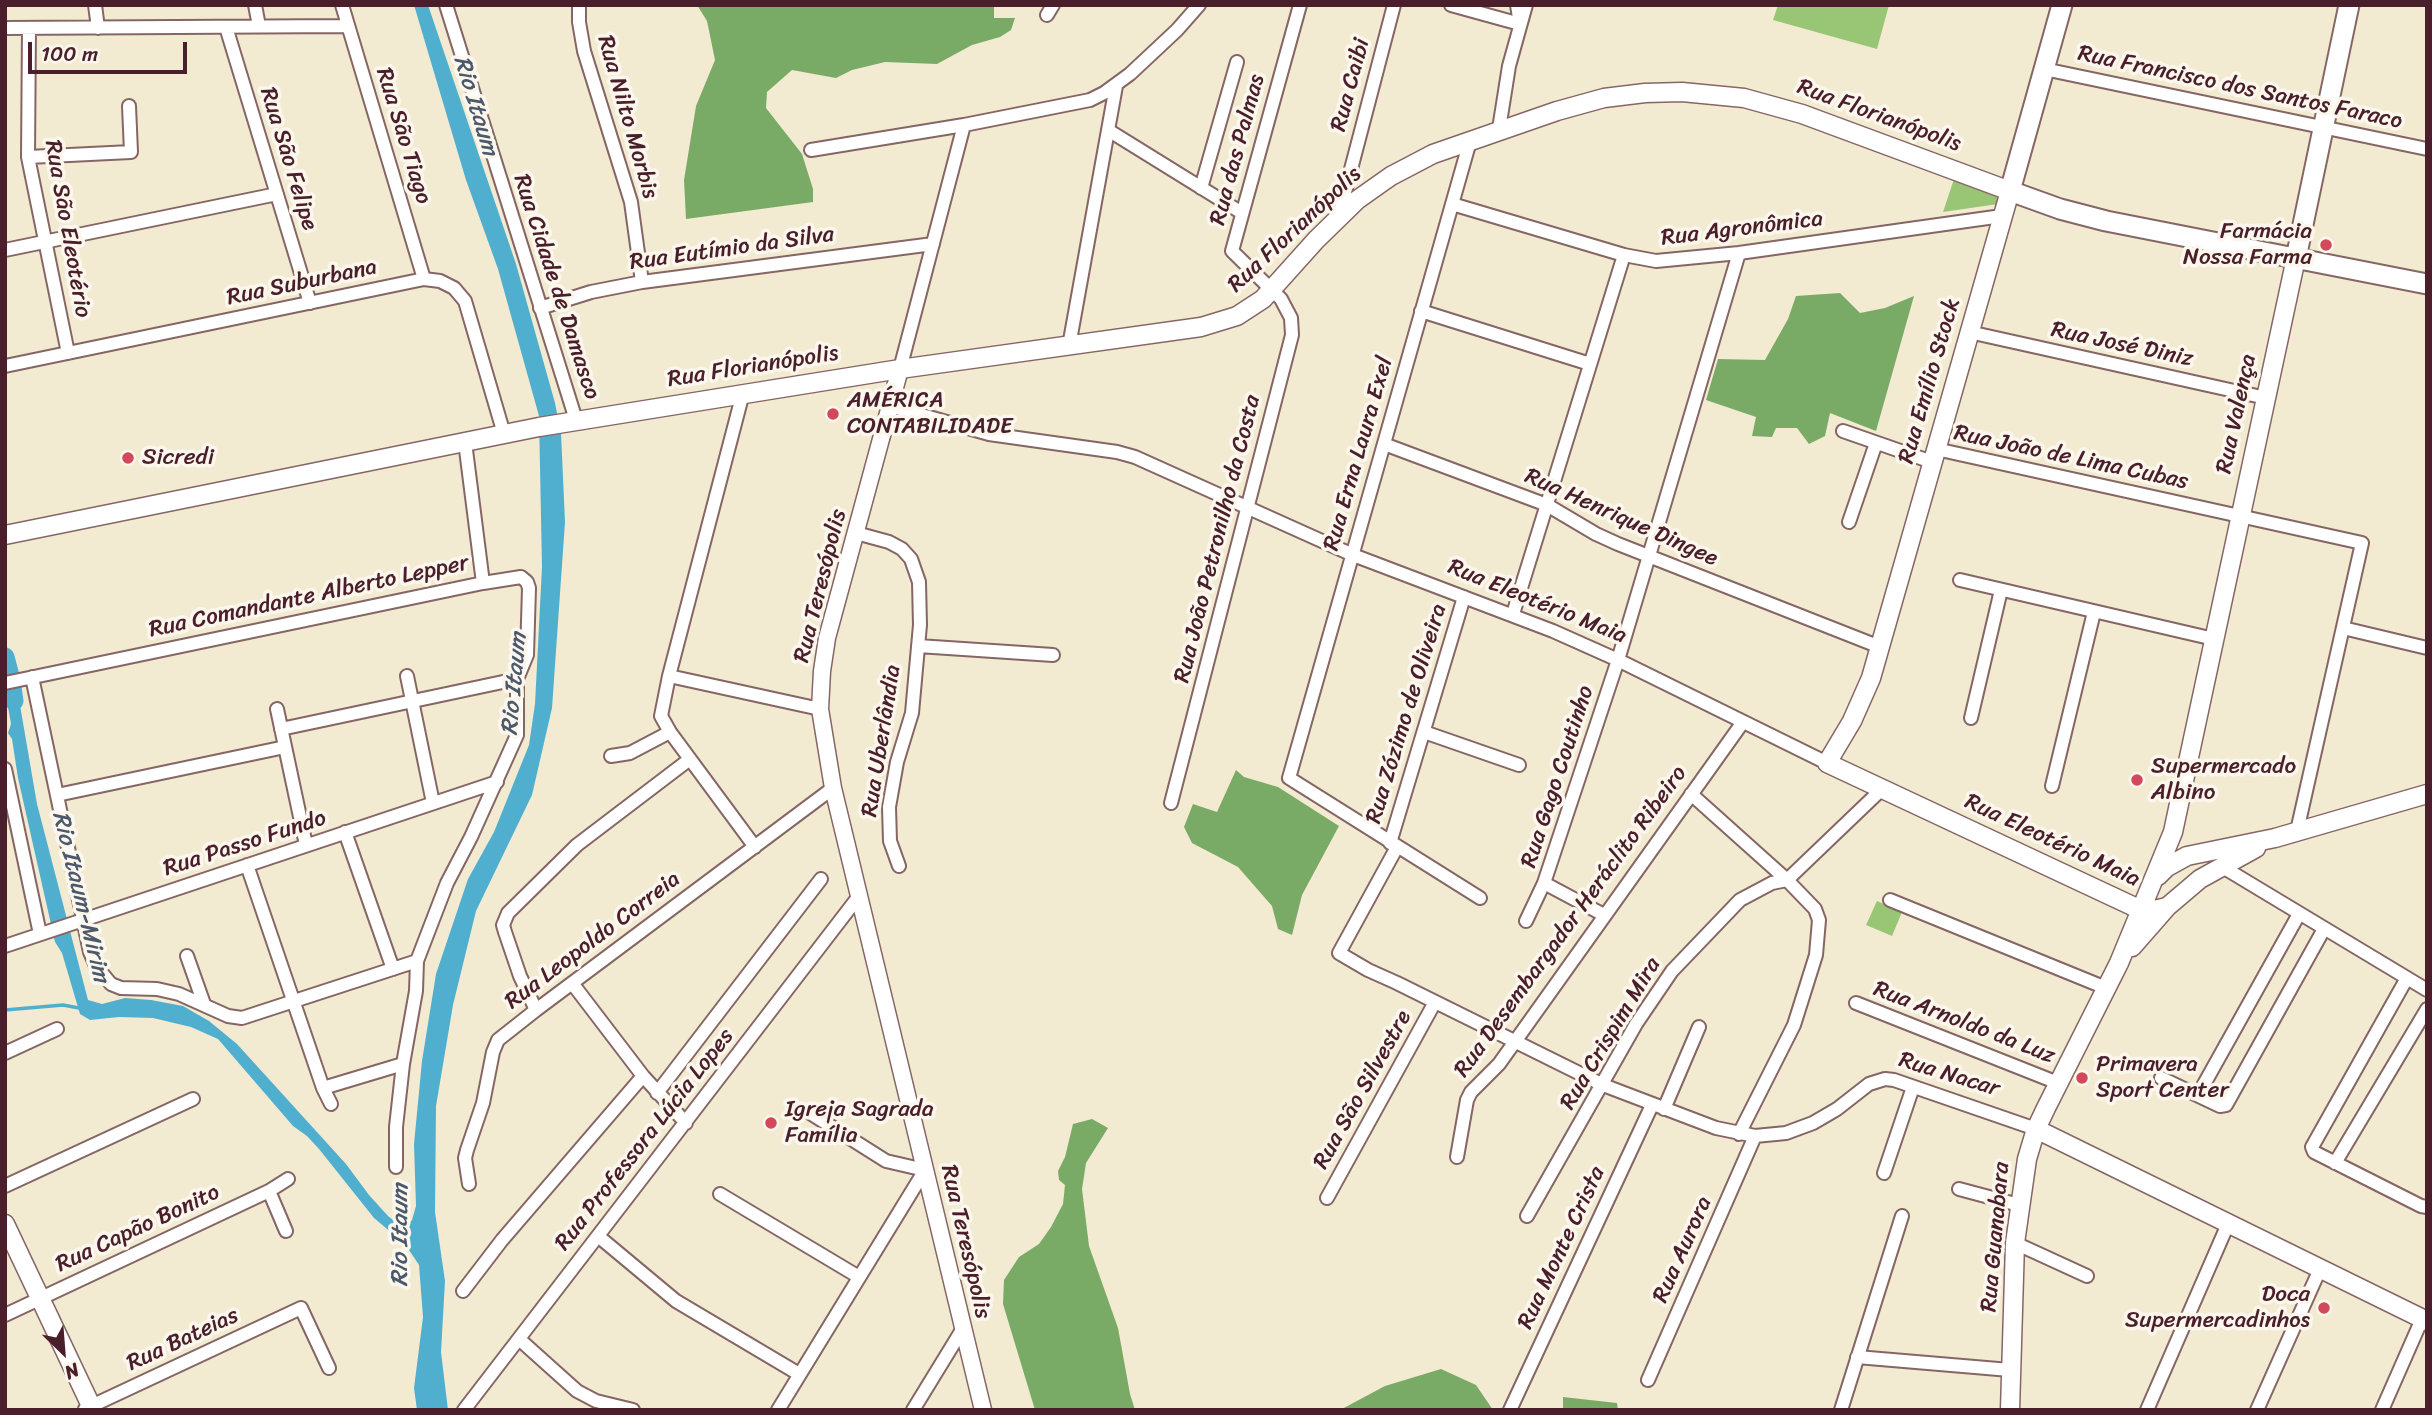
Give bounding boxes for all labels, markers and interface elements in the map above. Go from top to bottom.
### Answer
scale bar [32,28,191,72]
street label: Rua Nilto Morbis [591,32,663,202]
text: 100 m [41,35,98,73]
street label: Rua Caibi [1325,36,1377,134]
street label: Rua Francisco dos Santos Faraco [2075,40,2405,136]
water label: Rio Itaum [446,53,504,159]
street label: Rua São Tiago [369,64,437,208]
street label: Rua das Palmas [1205,72,1271,228]
street label: Rua Florianópolis [1793,74,1965,158]
street label: Rua São Felipe [253,84,323,234]
street label: Rua São Eleotério [38,138,96,320]
street label: Rua Florianópolis [1223,161,1367,299]
street label: Rua Cidade de Damasco [507,171,605,403]
street label: Rua Agronômica [1660,205,1824,253]
place label: Farmácia Nossa Farma [2183,218,2312,272]
street label: Rua Eutímio da Silva [628,221,836,277]
marker: Farmácia Nossa Farma [2318,237,2334,253]
street label: Rua Suburbana [224,254,380,312]
street label: Rua Emílio Stock [1893,295,1967,467]
street label: Rua José Diniz [2048,316,2196,374]
street label: Rua Florianópolis [666,340,840,394]
street label: Rua Valença [2211,352,2263,476]
street label: Rua Erna Laura Exel [1318,354,1400,554]
place label: AMÉRICA CONTABILIDADE [847,387,1013,441]
street label: Rua João Petronilho da Costa [1169,392,1267,686]
marker: AMÉRICA CONTABILIDADE [825,406,841,422]
street label: Rua João de Lima Cubas [1951,420,2191,496]
place label: Sicredi [142,444,214,472]
marker: Sicredi [120,450,136,466]
street label: Rua Henrique Dingee [1520,463,1722,573]
street label: Rua Teresópolis [789,507,853,665]
street label: Rua Comandante Alberto Lepper [147,550,471,644]
street label: Rua Eleotério Maia [1444,554,1630,650]
street label: Rua Zózimo de Oliveira [1360,601,1454,827]
water label: Rio Itaum [496,631,534,737]
street label: Rua Uberlândia [856,663,908,819]
street label: Rua Gago Coutinho [1516,682,1600,872]
place label: Supermercado Albino [2151,753,2296,807]
street label: Rua Desembargador Heráclito Ribeiro [1449,761,1693,1083]
marker: Supermercado Albino [2129,772,2145,788]
street label: Rua Eleotério Maia [1960,788,2144,894]
street label: Rua Passo Fundo [160,805,330,883]
water label: Rio Itaum-Mirim [45,809,115,985]
street label: Rua Leopoldo Correia [500,866,686,1016]
street label: Rua Crispim Mira [1555,953,1667,1115]
street label: Rua Arnoldo da Luz [1869,976,2059,1070]
street label: Rua São Silvestre [1308,1006,1418,1174]
street label: Rua Professora Lúcia Lopes [550,1023,740,1257]
street label: Rua Nacar [1895,1047,2003,1103]
place label: Primavera Sport Center [2096,1051,2229,1105]
marker: Primavera Sport Center [2074,1070,2090,1086]
place label: Igreja Sagrada Família [785,1096,933,1150]
marker: Igreja Sagrada Família [763,1115,779,1131]
street label: Rua Guanabara [1976,1161,2016,1313]
street label: Rua Teresópolis [934,1162,996,1322]
street label: Rua Monte Crista [1512,1162,1612,1334]
street label: Rua Capão Bonito [52,1179,224,1279]
water label: Rio Itaum [387,1184,415,1286]
street label: Rua Aurora [1647,1193,1719,1307]
place label: Doca Supermercadinhos [2125,1281,2310,1335]
marker: Doca Supermercadinhos [2316,1300,2332,1316]
street label: Rua Bateias [123,1302,243,1378]
north arrow [28,1317,98,1387]
text: N [59,1354,85,1389]

